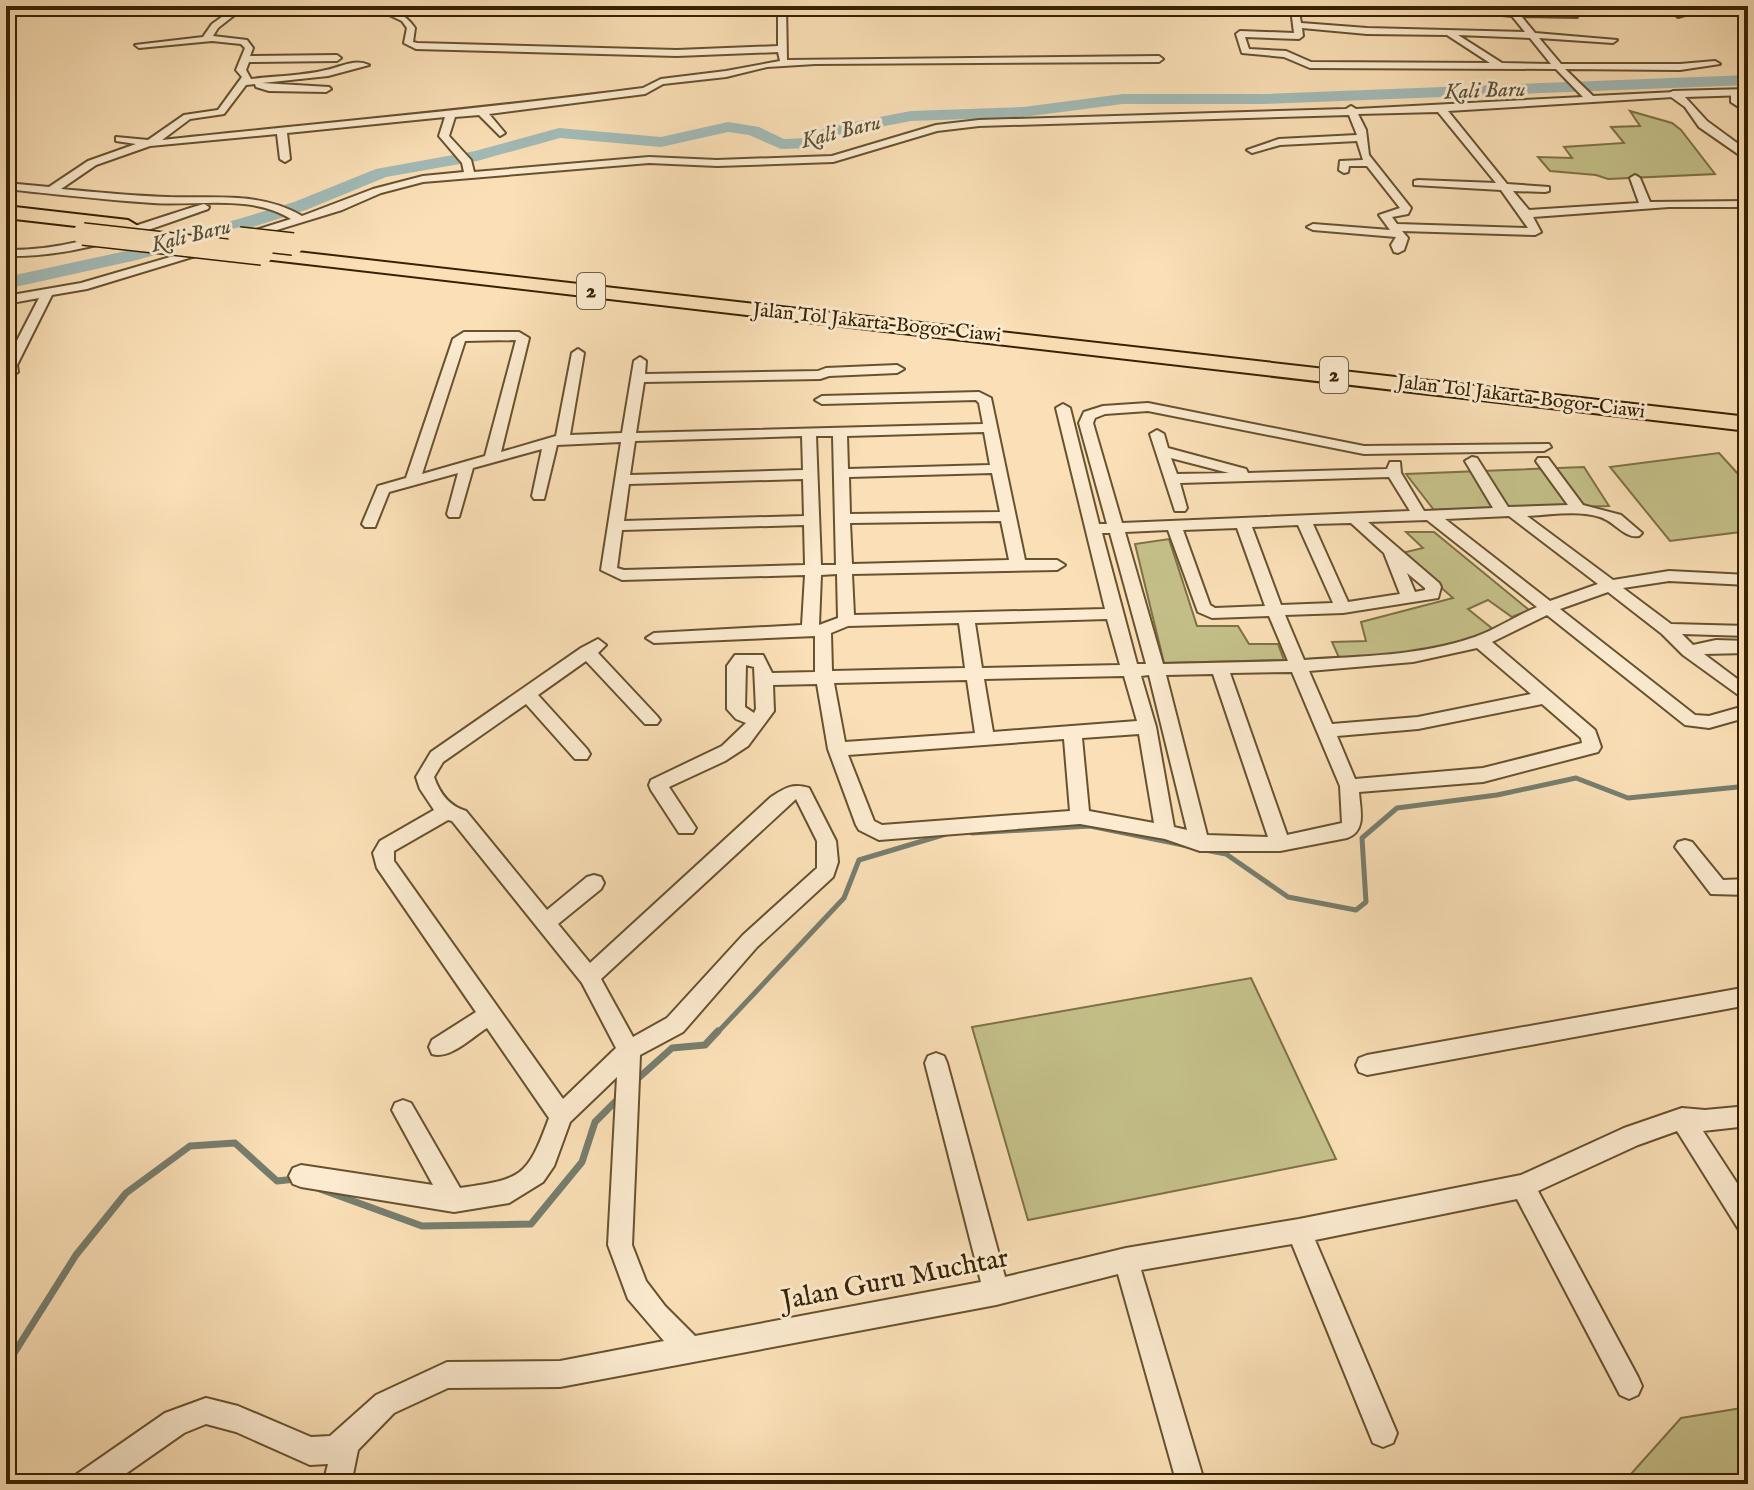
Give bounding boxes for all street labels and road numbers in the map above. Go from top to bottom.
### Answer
road number: 2 [577,273,605,309]
street label: Jalan Tol Jakarta–Bogor–Ciawi [749,297,1003,348]
road number: 2 [1320,357,1348,393]
street label: Jalan Tol Jakarta–Bogor–Ciawi [1393,369,1647,425]
street label: Jalan Guru Muchtar [776,1241,1012,1320]

